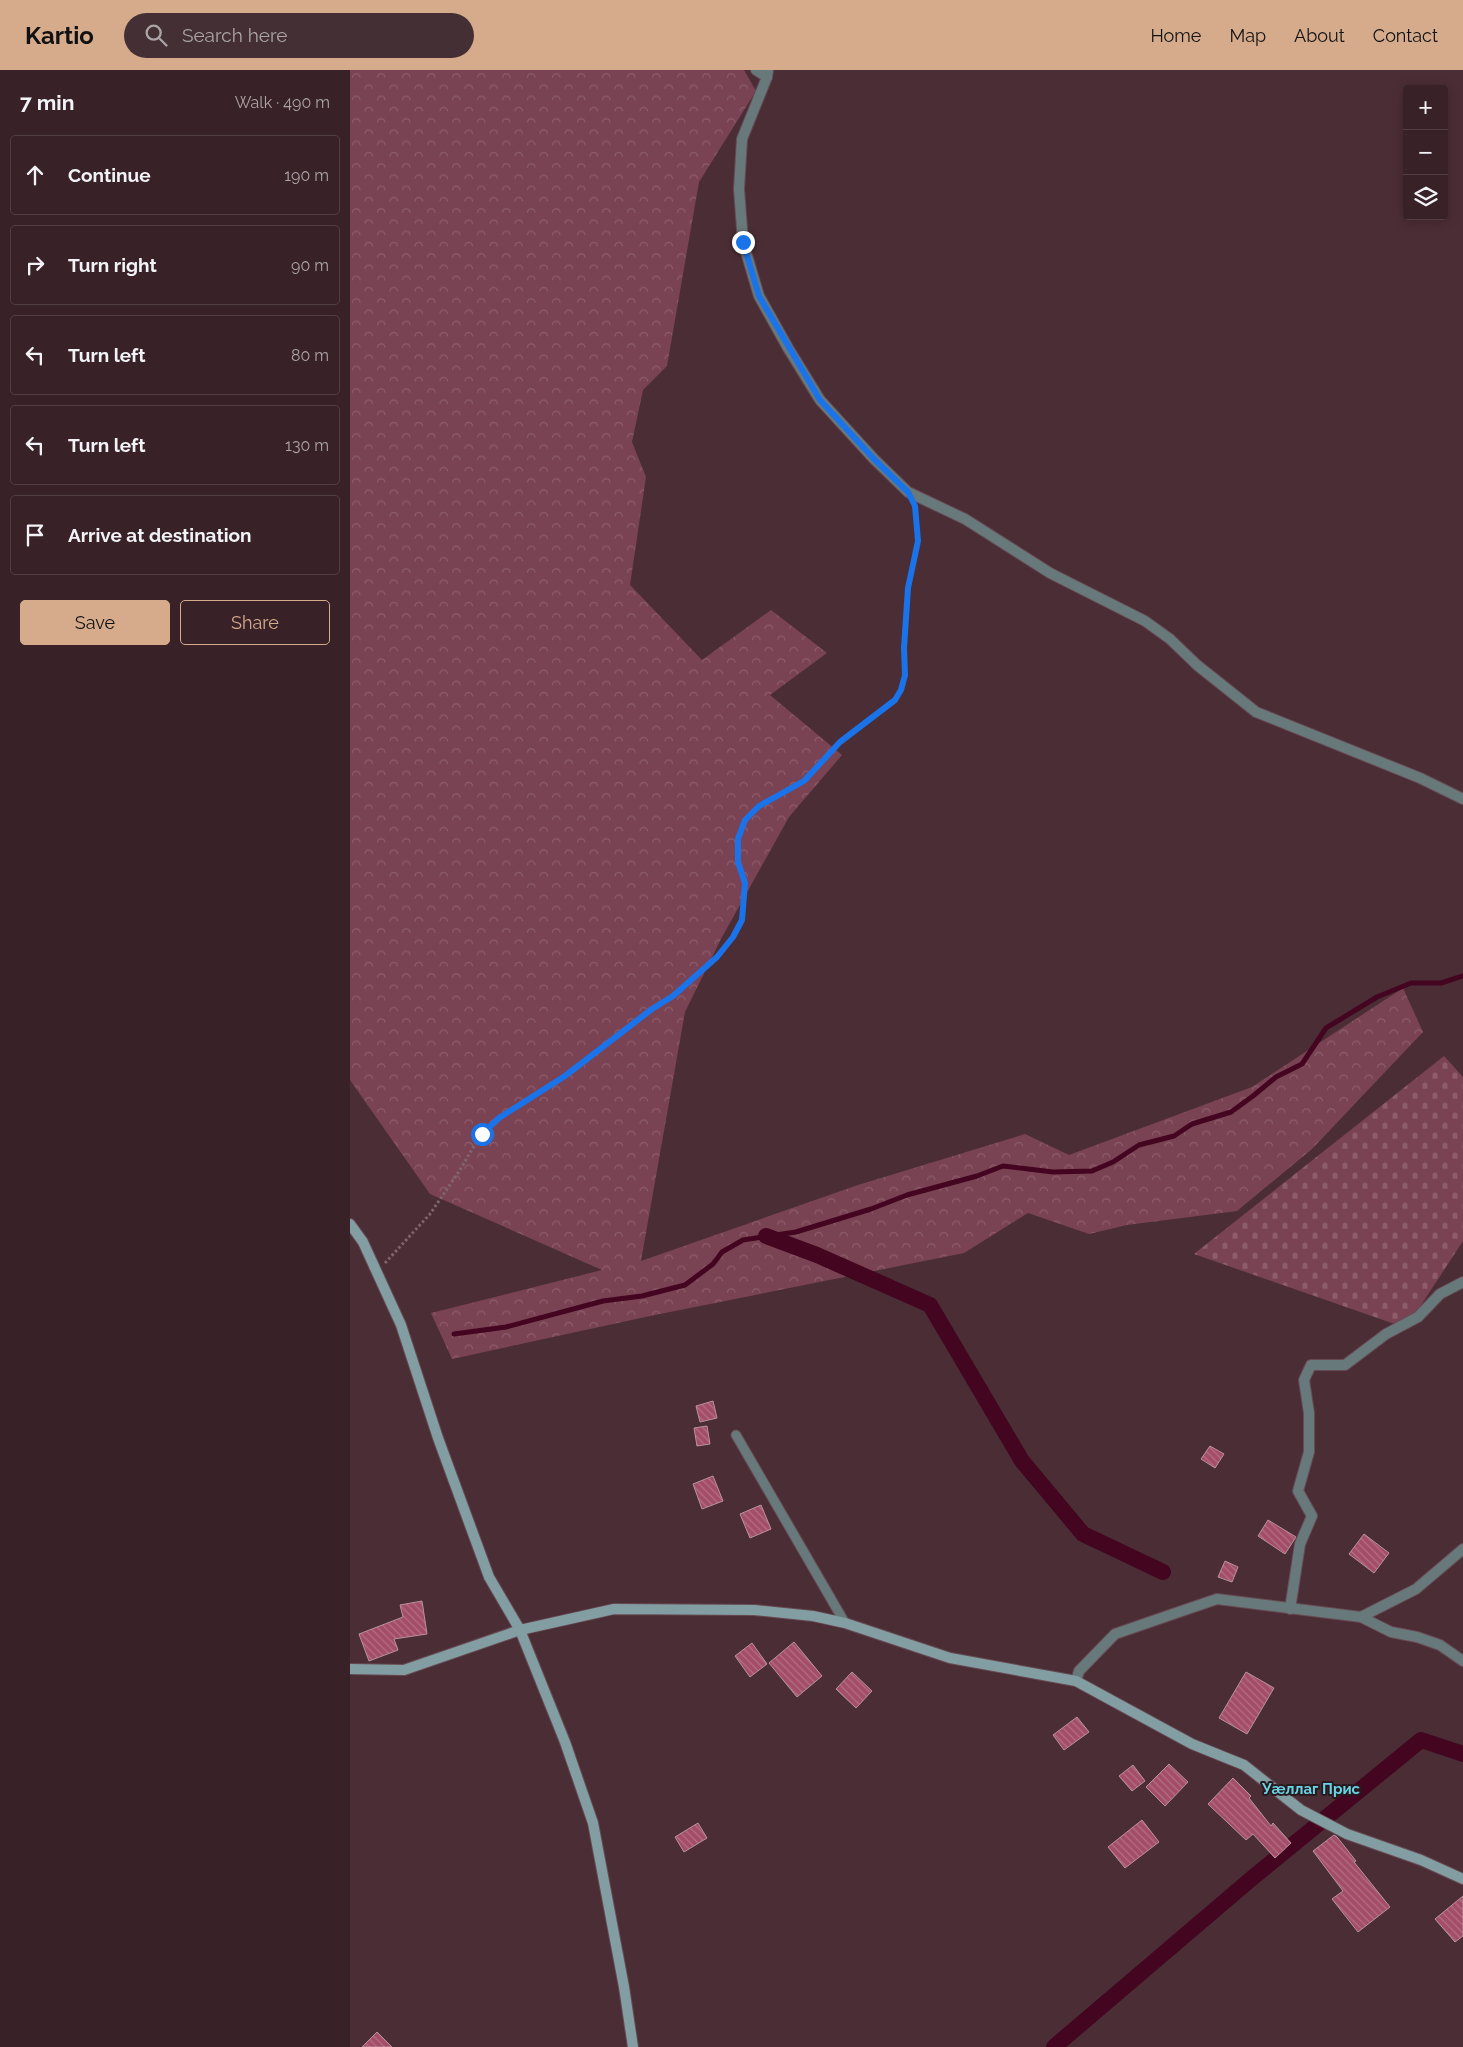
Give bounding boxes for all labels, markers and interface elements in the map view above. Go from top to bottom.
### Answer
search box [124,13,474,58]
text: Kartio [25,21,94,50]
icon: search [142,21,170,49]
text: Search here [182,24,287,46]
text: Home [1150,25,1201,46]
text: Map [1229,25,1266,46]
text: About [1294,25,1345,46]
text: Contact [1373,25,1438,46]
map controls [1403,85,1448,220]
button: + [1403,85,1448,130]
text: 7 min [20,90,74,115]
text: Walk · 490 m [235,93,330,112]
button: − [1403,130,1448,175]
icon: ahead [21,161,49,189]
text: Continue [68,164,151,186]
text: 190 m [284,166,329,185]
button: layers [1403,175,1448,220]
route end [732,231,755,254]
icon: right [21,251,49,279]
text: Turn right [68,254,157,276]
text: 90 m [291,256,329,275]
icon: left [21,341,49,369]
text: Turn left [68,344,145,366]
text: 80 m [291,346,329,365]
icon: left [21,431,49,459]
text: Turn left [68,434,145,456]
text: 130 m [285,436,329,455]
icon: arrive [21,521,49,549]
text: Arrive at destination [68,524,252,546]
button: Save [20,600,170,645]
button: Share [180,600,330,645]
route start [471,1123,494,1146]
district label: Уӕллаг Прис [1261,1780,1361,1798]

